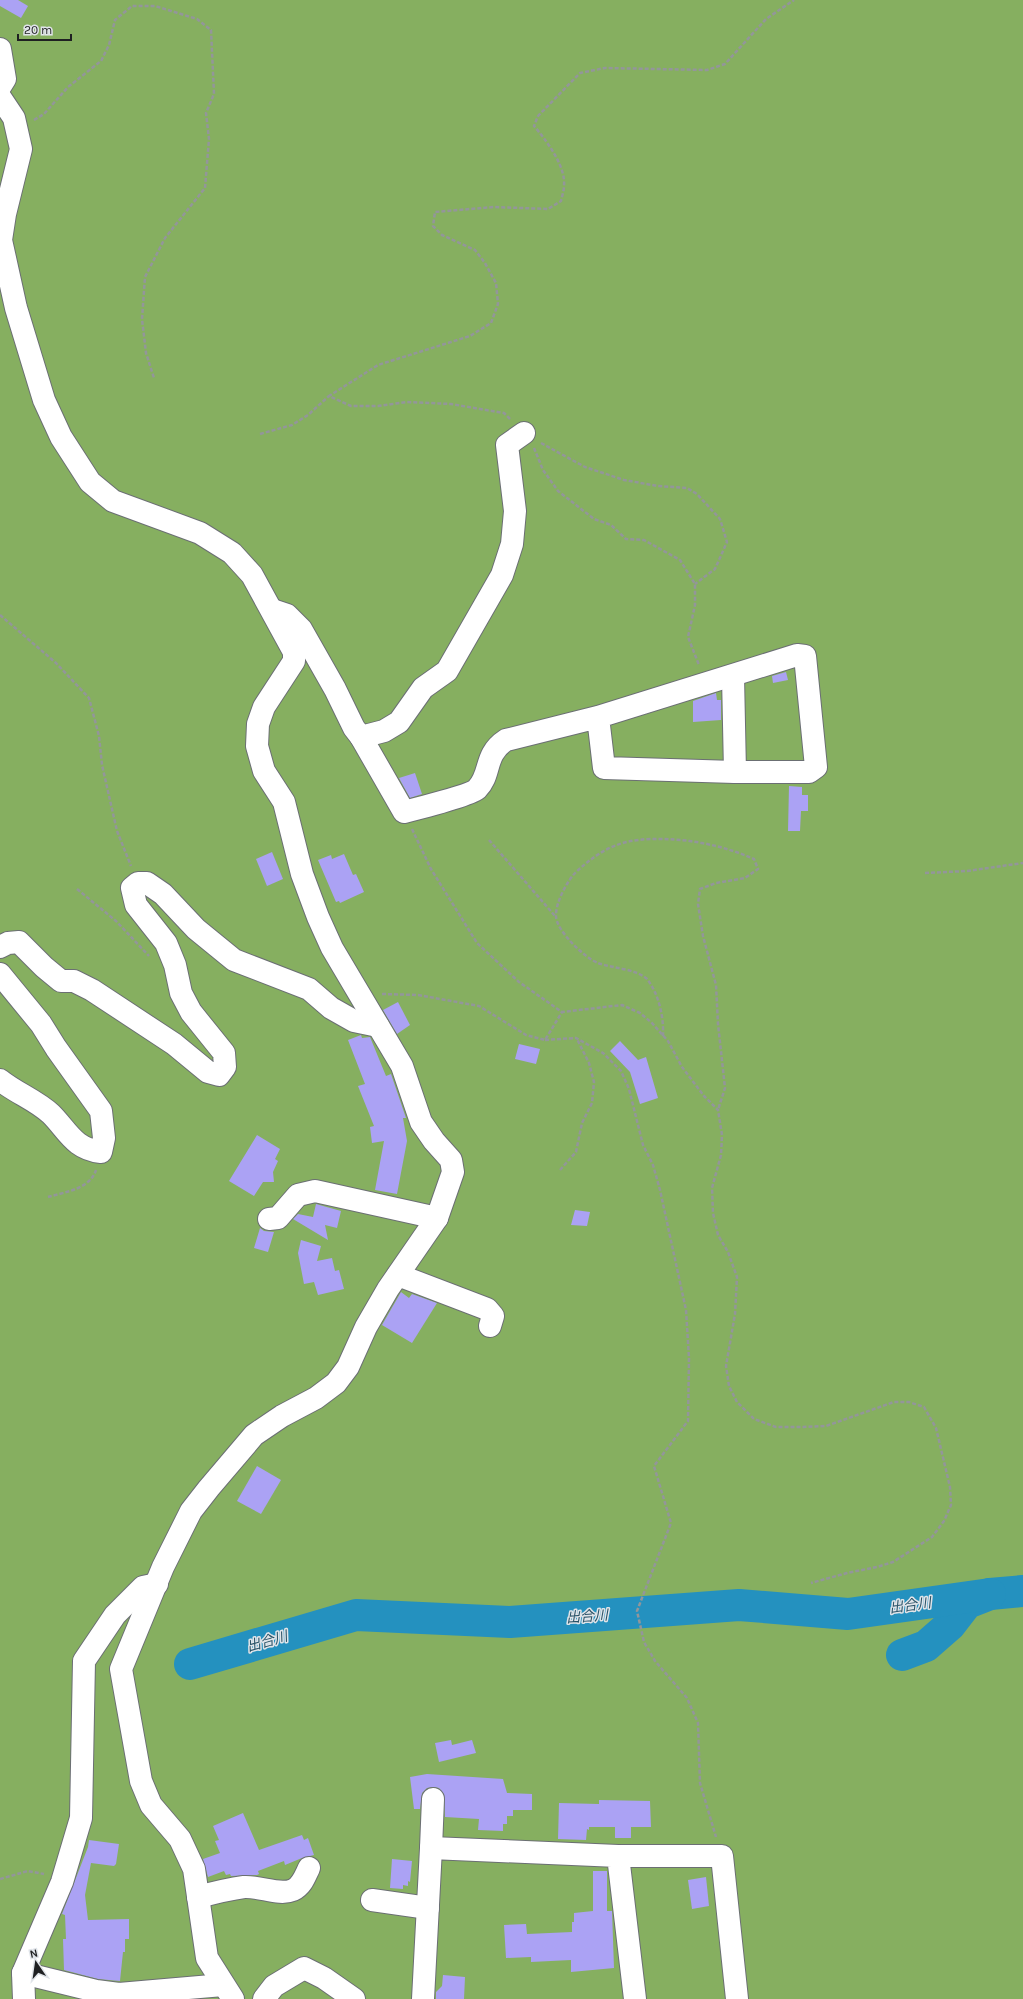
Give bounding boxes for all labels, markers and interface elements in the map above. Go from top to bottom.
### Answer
scale bar [18,16,71,42]
text: 20 m [24,23,52,37]
water label: 出合川 [888,1594,934,1617]
water label: 出合川 [565,1606,611,1626]
water label: 出合川 [245,1627,292,1655]
north arrow [16,1943,56,1983]
text: N [29,1947,39,1961]

